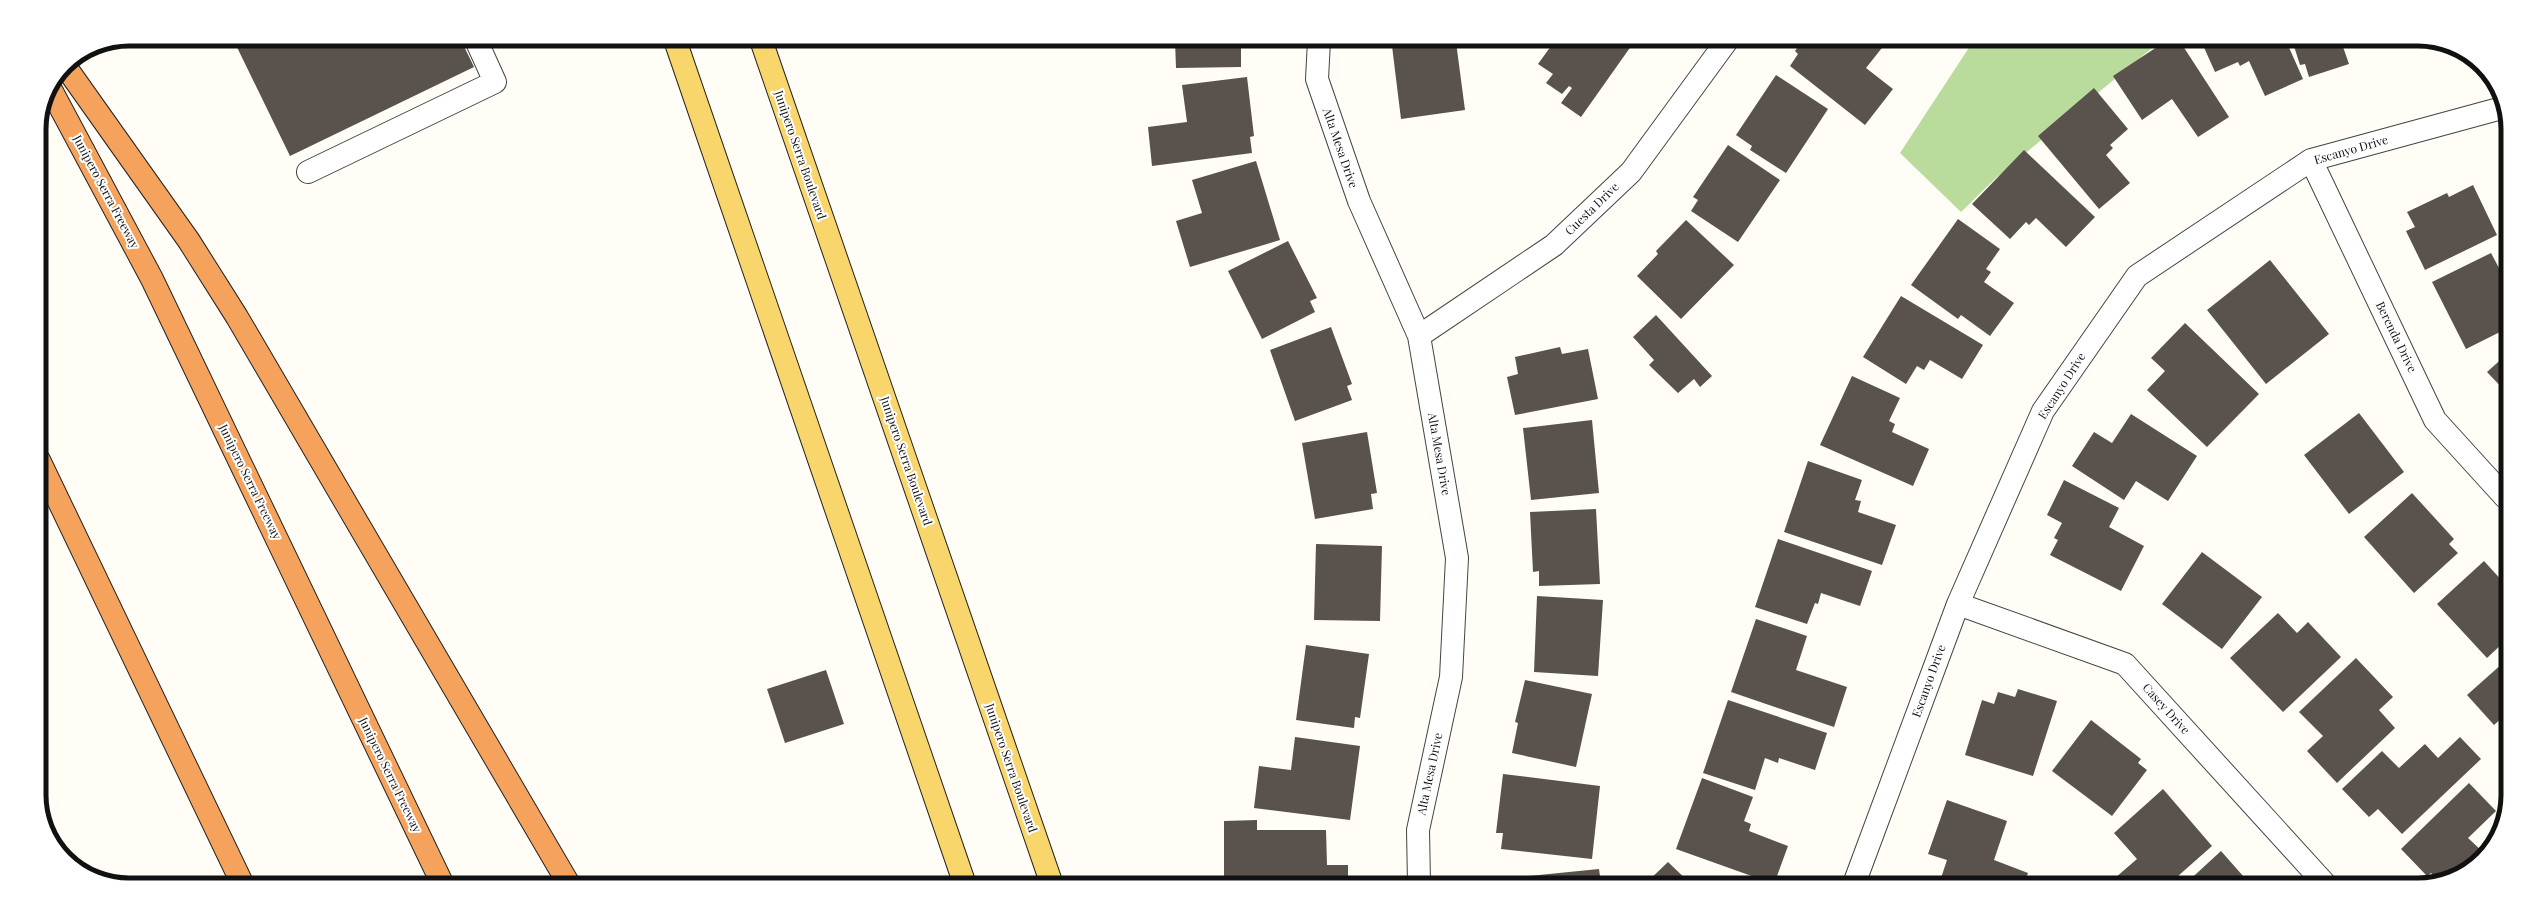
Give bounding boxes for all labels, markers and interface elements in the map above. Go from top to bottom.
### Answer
street label: Junipero Serra Boulevard [771,87,831,221]
street label: Alta Mesa Drive [1319,104,1362,190]
street label: Junipero Serra Freeway [70,131,144,251]
street label: Escanyo Drive [2312,131,2390,167]
street label: Cuesta Drive [1561,179,1622,238]
street label: Berenda Drive [2373,298,2421,375]
street label: Escanyo Drive [2034,349,2089,422]
street label: Junipero Serra Boulevard [877,393,937,527]
street label: Alta Mesa Drive [1425,410,1455,497]
street label: Junipero Serra Freeway [216,420,286,542]
street label: Escanyo Drive [1907,642,1949,719]
street label: Casey Drive [2140,679,2194,737]
street label: Junipero Serra Boulevard [982,700,1042,834]
street label: Junipero Serra Freeway [356,713,426,835]
street label: Alta Mesa Drive [1412,731,1446,817]

